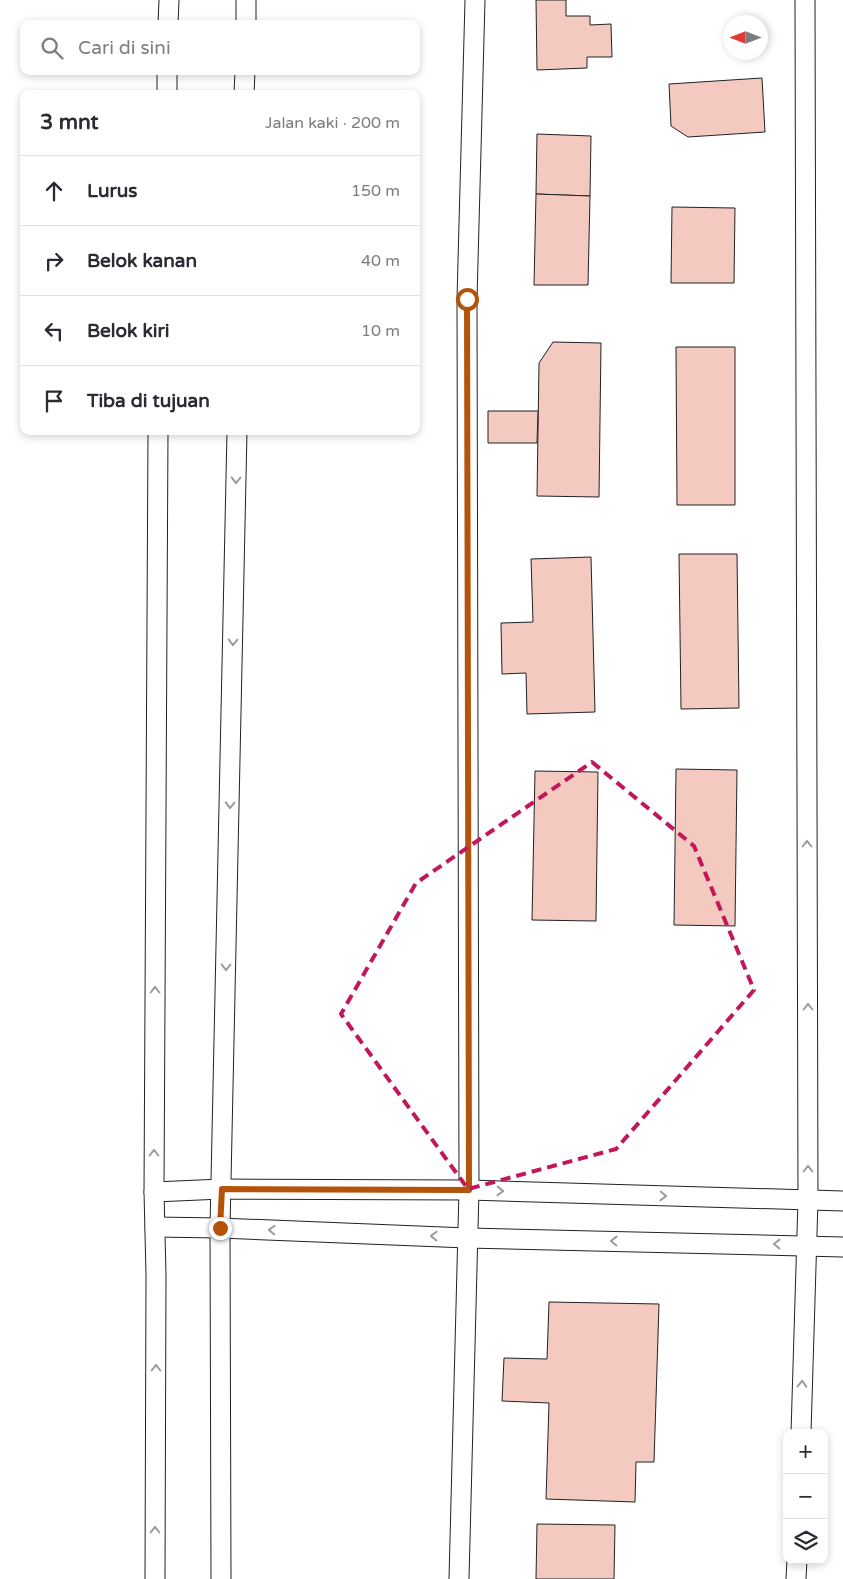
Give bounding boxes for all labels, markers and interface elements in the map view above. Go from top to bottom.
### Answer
north arrow [723,15,768,60]
search box [20,20,420,75]
icon: search [38,34,66,62]
text: Cari di sini [78,37,171,59]
text: 3 mnt [40,110,99,135]
text: Jalan kaki · 200 m [265,113,400,133]
icon: ahead [40,177,68,205]
text: Lurus [87,180,137,202]
text: 150 m [351,181,400,201]
icon: right [40,247,68,275]
text: Belok kanan [87,250,197,272]
text: 40 m [361,251,400,271]
route start [456,288,479,311]
icon: left [40,317,68,345]
text: Belok kiri [87,320,170,342]
text: 10 m [361,321,400,341]
icon: arrive [40,387,68,415]
text: Tiba di tujuan [87,390,210,412]
one-way arrow [231,476,242,484]
one-way arrow [228,639,238,647]
one-way arrow [224,801,235,809]
one-way arrow [802,840,812,848]
one-way arrow [221,964,231,972]
one-way arrow [150,986,160,994]
one-way arrow [802,1002,813,1010]
one-way arrow [149,1149,159,1156]
one-way arrow [803,1165,813,1172]
one-way arrow [497,1185,505,1196]
one-way arrow [660,1191,667,1201]
route end [209,1217,232,1240]
one-way arrow [268,1225,276,1235]
one-way arrow [430,1231,438,1242]
one-way arrow [610,1236,618,1246]
one-way arrow [773,1239,781,1250]
one-way arrow [151,1364,161,1372]
one-way arrow [797,1380,808,1388]
map controls [783,1429,828,1564]
button: + [783,1429,828,1474]
button: − [783,1474,828,1519]
button: layers [783,1519,828,1564]
one-way arrow [150,1526,160,1534]

